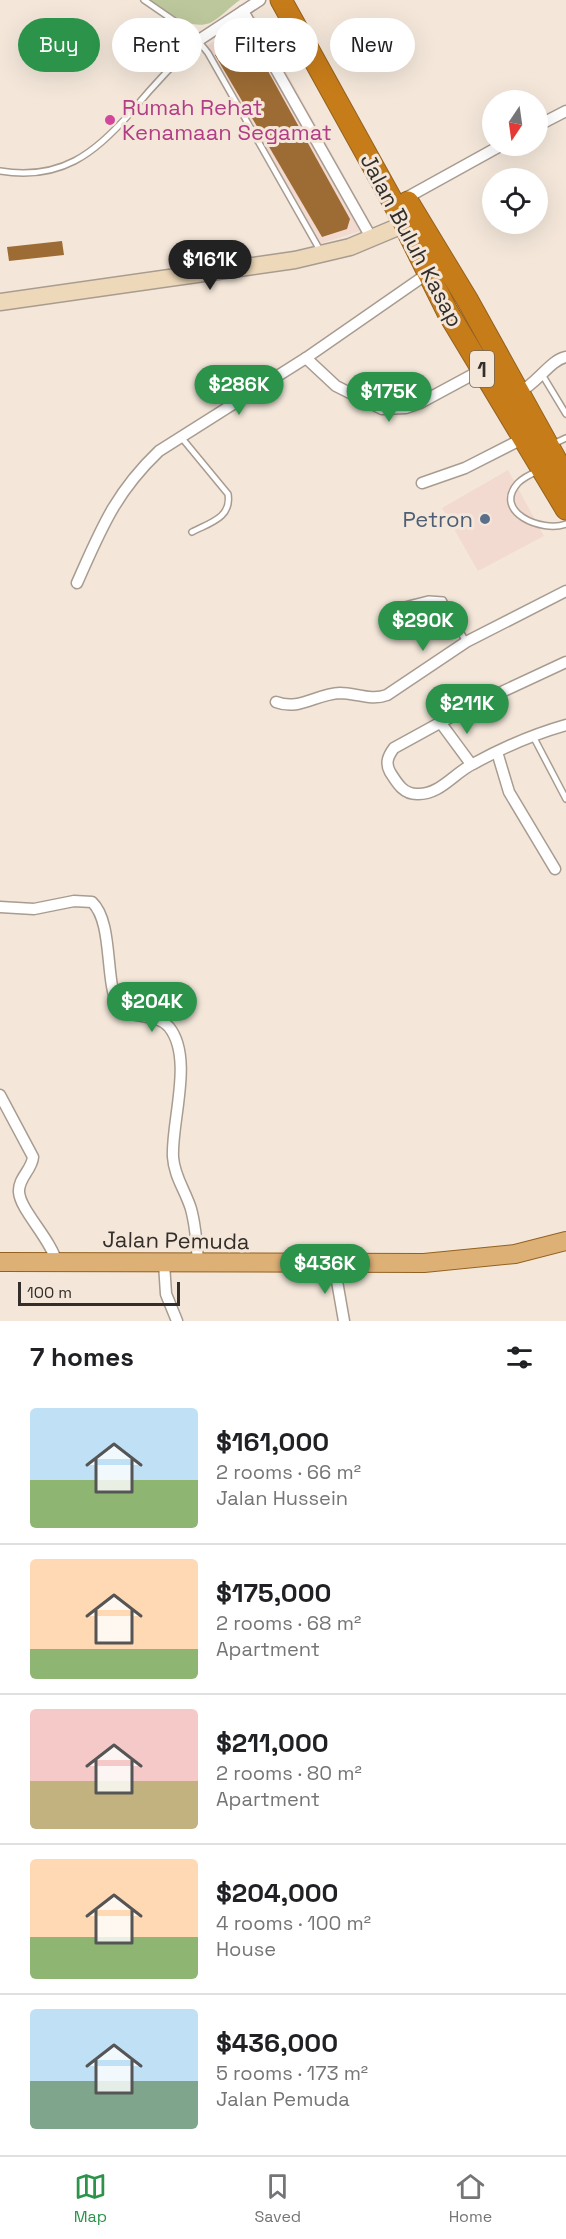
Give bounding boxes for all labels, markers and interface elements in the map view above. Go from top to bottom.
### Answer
chip: Buy [18,18,100,72]
chip: Rent [112,18,202,72]
chip: Filters [214,18,318,72]
chip: New [330,18,415,72]
north arrow [482,90,548,156]
map controls [482,90,548,234]
place label: Rumah Rehat Kenamaan Segamat [122,93,332,146]
marker: Rumah Rehat Kenamaan Segamat [103,113,117,127]
street label: Jalan Buluh Kasap [354,148,470,332]
button: locate [482,168,548,234]
pin: $161K [168,240,252,291]
text: $161K [183,246,238,272]
road number: 1 [470,351,494,387]
pin: $286K [197,365,281,416]
text: $286K [209,371,269,397]
pin: $175K [347,372,431,423]
text: $175K [361,378,417,404]
place label: Petron [402,505,473,533]
marker: Petron [478,512,492,526]
pin: $290K [381,601,465,652]
text: $290K [392,607,454,633]
pin: $211K [425,684,509,735]
text: $211K [440,690,494,716]
pin: $204K [110,982,194,1033]
text: $204K [121,988,183,1014]
street label: Jalan Pemuda [102,1225,250,1255]
pin: $436K [283,1244,367,1295]
text: $436K [294,1250,356,1276]
scale bar [18,1279,180,1306]
text: 100 m [27,1282,72,1303]
text: 7 homes [30,1340,134,1374]
icon: filters [503,1341,536,1374]
text: $161,000 [216,1425,329,1459]
icon: home [78,1432,150,1504]
text: 2 rooms · 66 m² [216,1459,361,1485]
text: Jalan Hussein [216,1485,348,1511]
text: $175,000 [216,1576,331,1610]
icon: home [78,1583,150,1655]
text: 2 rooms · 68 m² [216,1610,361,1636]
text: Apartment [216,1636,320,1662]
text: $211,000 [216,1726,329,1760]
icon: home [78,1733,150,1805]
text: 2 rooms · 80 m² [216,1760,362,1786]
text: Apartment [216,1786,320,1812]
text: $204,000 [216,1876,338,1910]
icon: home [78,1883,150,1955]
text: 4 rooms · 100 m² [216,1910,371,1936]
text: House [216,1936,276,1962]
text: $436,000 [216,2026,338,2060]
icon: home [78,2033,150,2105]
text: 5 rooms · 173 m² [216,2060,368,2086]
text: Jalan Pemuda [216,2086,350,2112]
tab: Map [74,2170,107,2227]
tab: Saved [255,2170,301,2227]
tab: Home [449,2170,492,2227]

